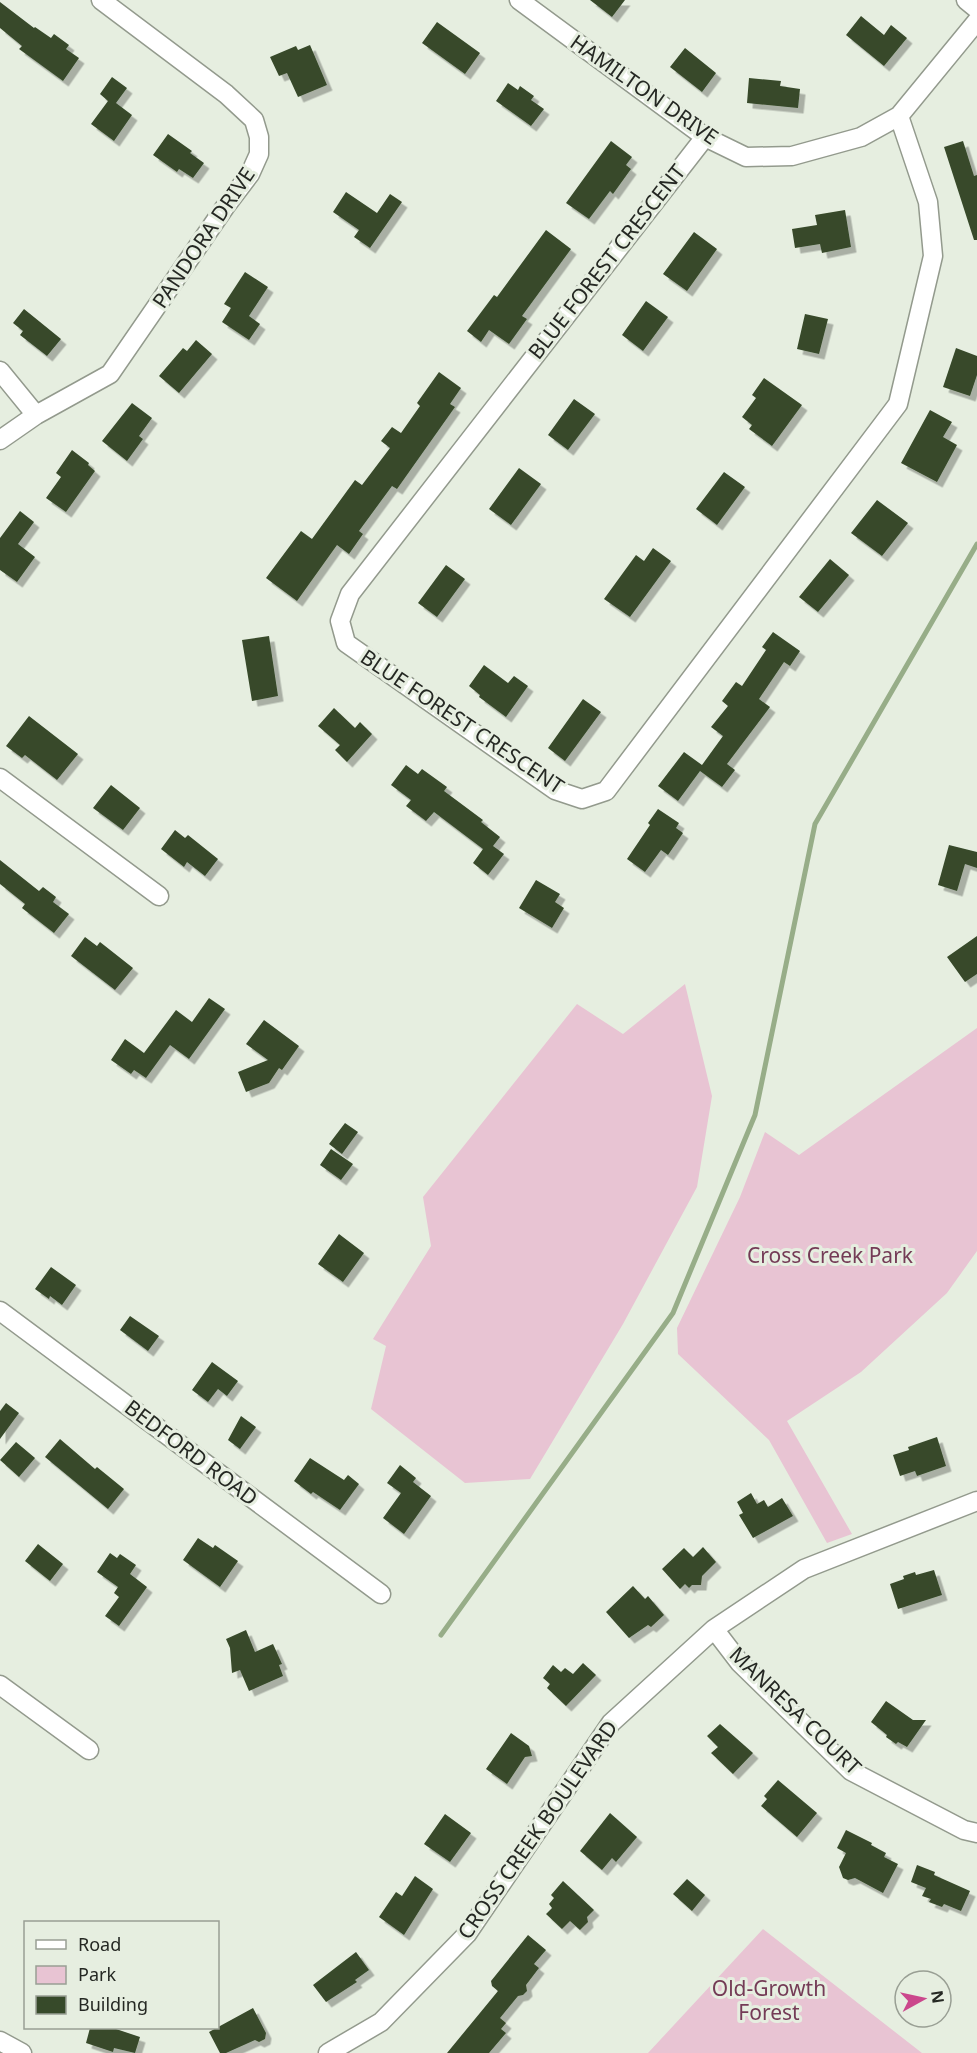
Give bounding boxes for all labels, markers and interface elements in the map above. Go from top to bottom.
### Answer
street label: HAMILTON DRIVE [565,28,724,151]
street label: BLUE FOREST CRESCENT [521,158,691,364]
street label: PANDORA DRIVE [146,161,261,313]
street label: BLUE FOREST CRESCENT [355,643,570,800]
park label: Cross Creek Park [747,1241,914,1269]
street label: BEDFORD ROAD [119,1393,264,1511]
street label: MANRESA COURT [724,1640,868,1781]
street label: CROSS CREEK BOULEVARD [451,1714,624,1944]
legend [24,1921,219,2029]
text: Road [78,1932,121,1956]
text: Park [78,1962,116,1986]
north arrow [893,1969,953,2029]
park label: Old-Growth Forest [712,1974,826,2026]
text: N [926,1989,950,2005]
text: Building [78,1992,148,2016]

